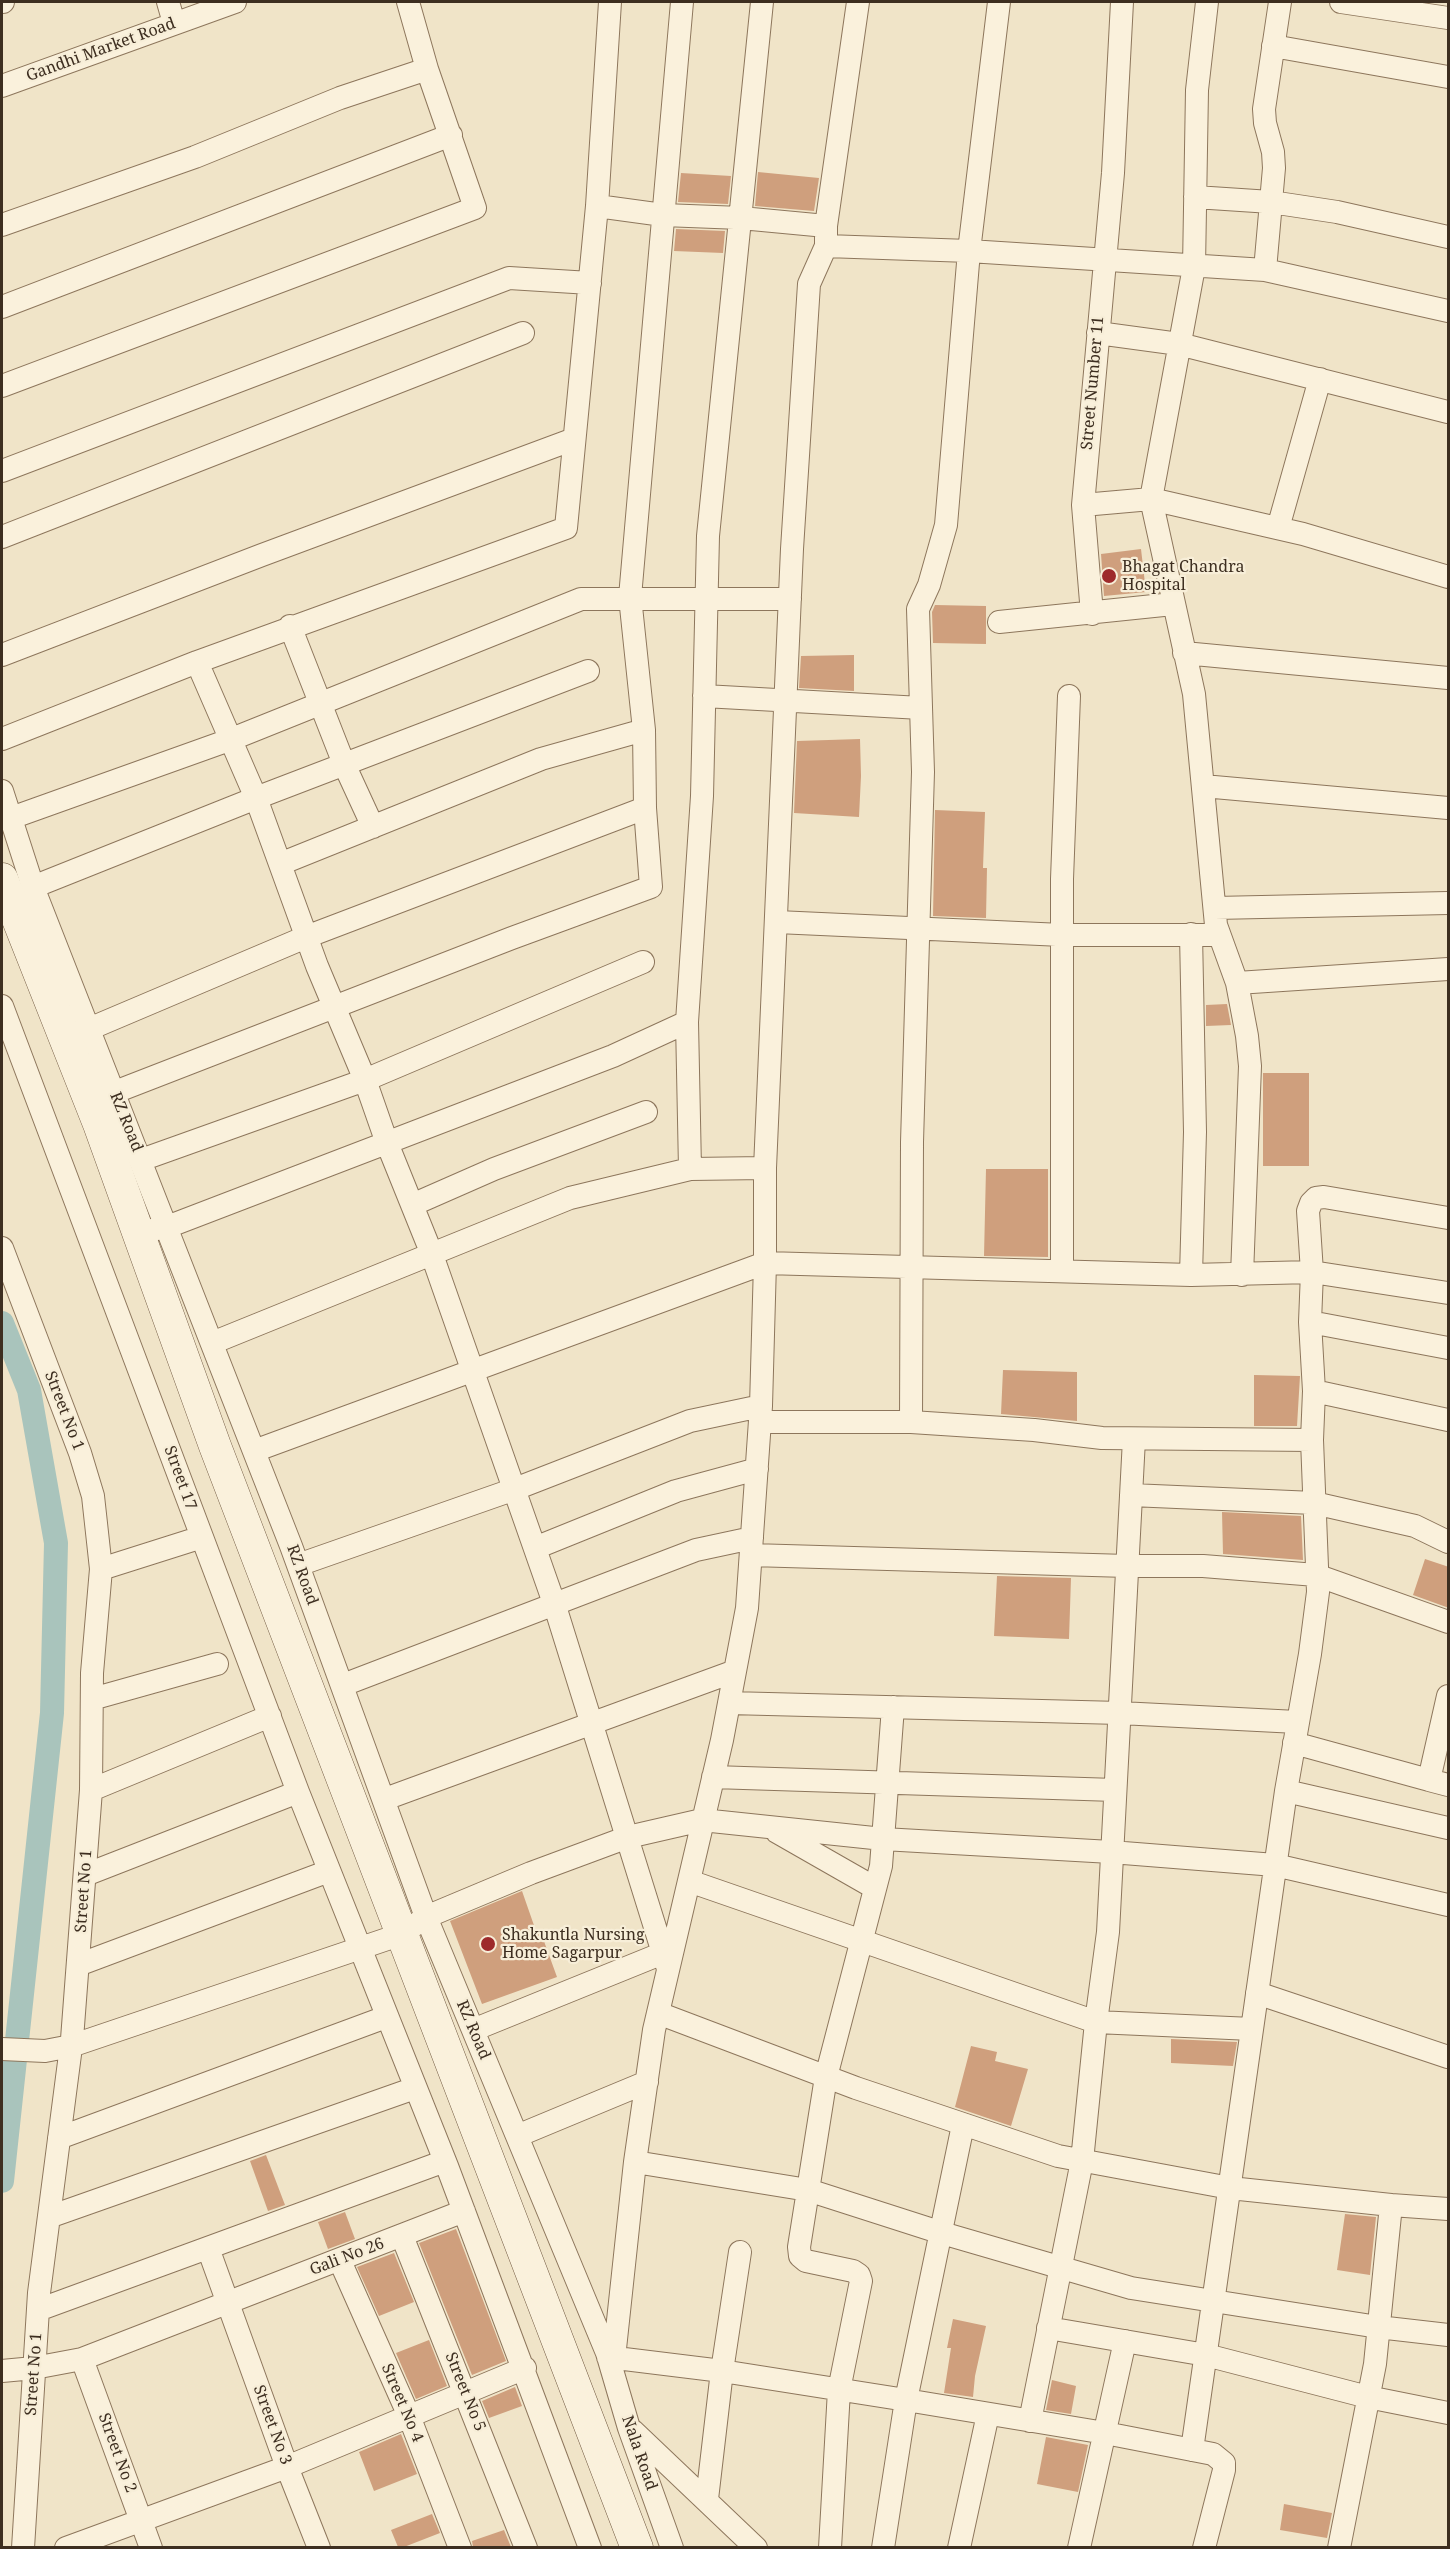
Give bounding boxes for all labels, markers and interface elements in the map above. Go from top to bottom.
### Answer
street label: Gandhi Market Road [24,14,178,86]
street label: Street Number 11 [1078,315,1108,451]
place label: Bhagat Chandra Hospital [1122,557,1244,595]
marker: Bhagat Chandra Hospital [1100,567,1118,585]
street label: RZ Road [105,1089,147,1155]
street label: Street No 1 [40,1369,88,1453]
street label: Street 17 [160,1443,200,1513]
street label: RZ Road [282,1542,322,1608]
street label: Street No 1 [72,1849,96,1933]
place label: Shakuntla Nursing Home Sagarpur [502,1925,645,1963]
marker: Shakuntla Nursing Home Sagarpur [479,1935,497,1953]
street label: RZ Road [452,1997,494,2063]
street label: Gali No 26 [307,2234,387,2280]
street label: Street No 1 [22,2332,46,2416]
street label: Street No 5 [440,2350,490,2434]
street label: Street No 4 [377,2361,427,2445]
street label: Street No 3 [249,2383,295,2467]
street label: Street No 2 [94,2411,140,2495]
street label: Nala Road [617,2413,661,2493]

